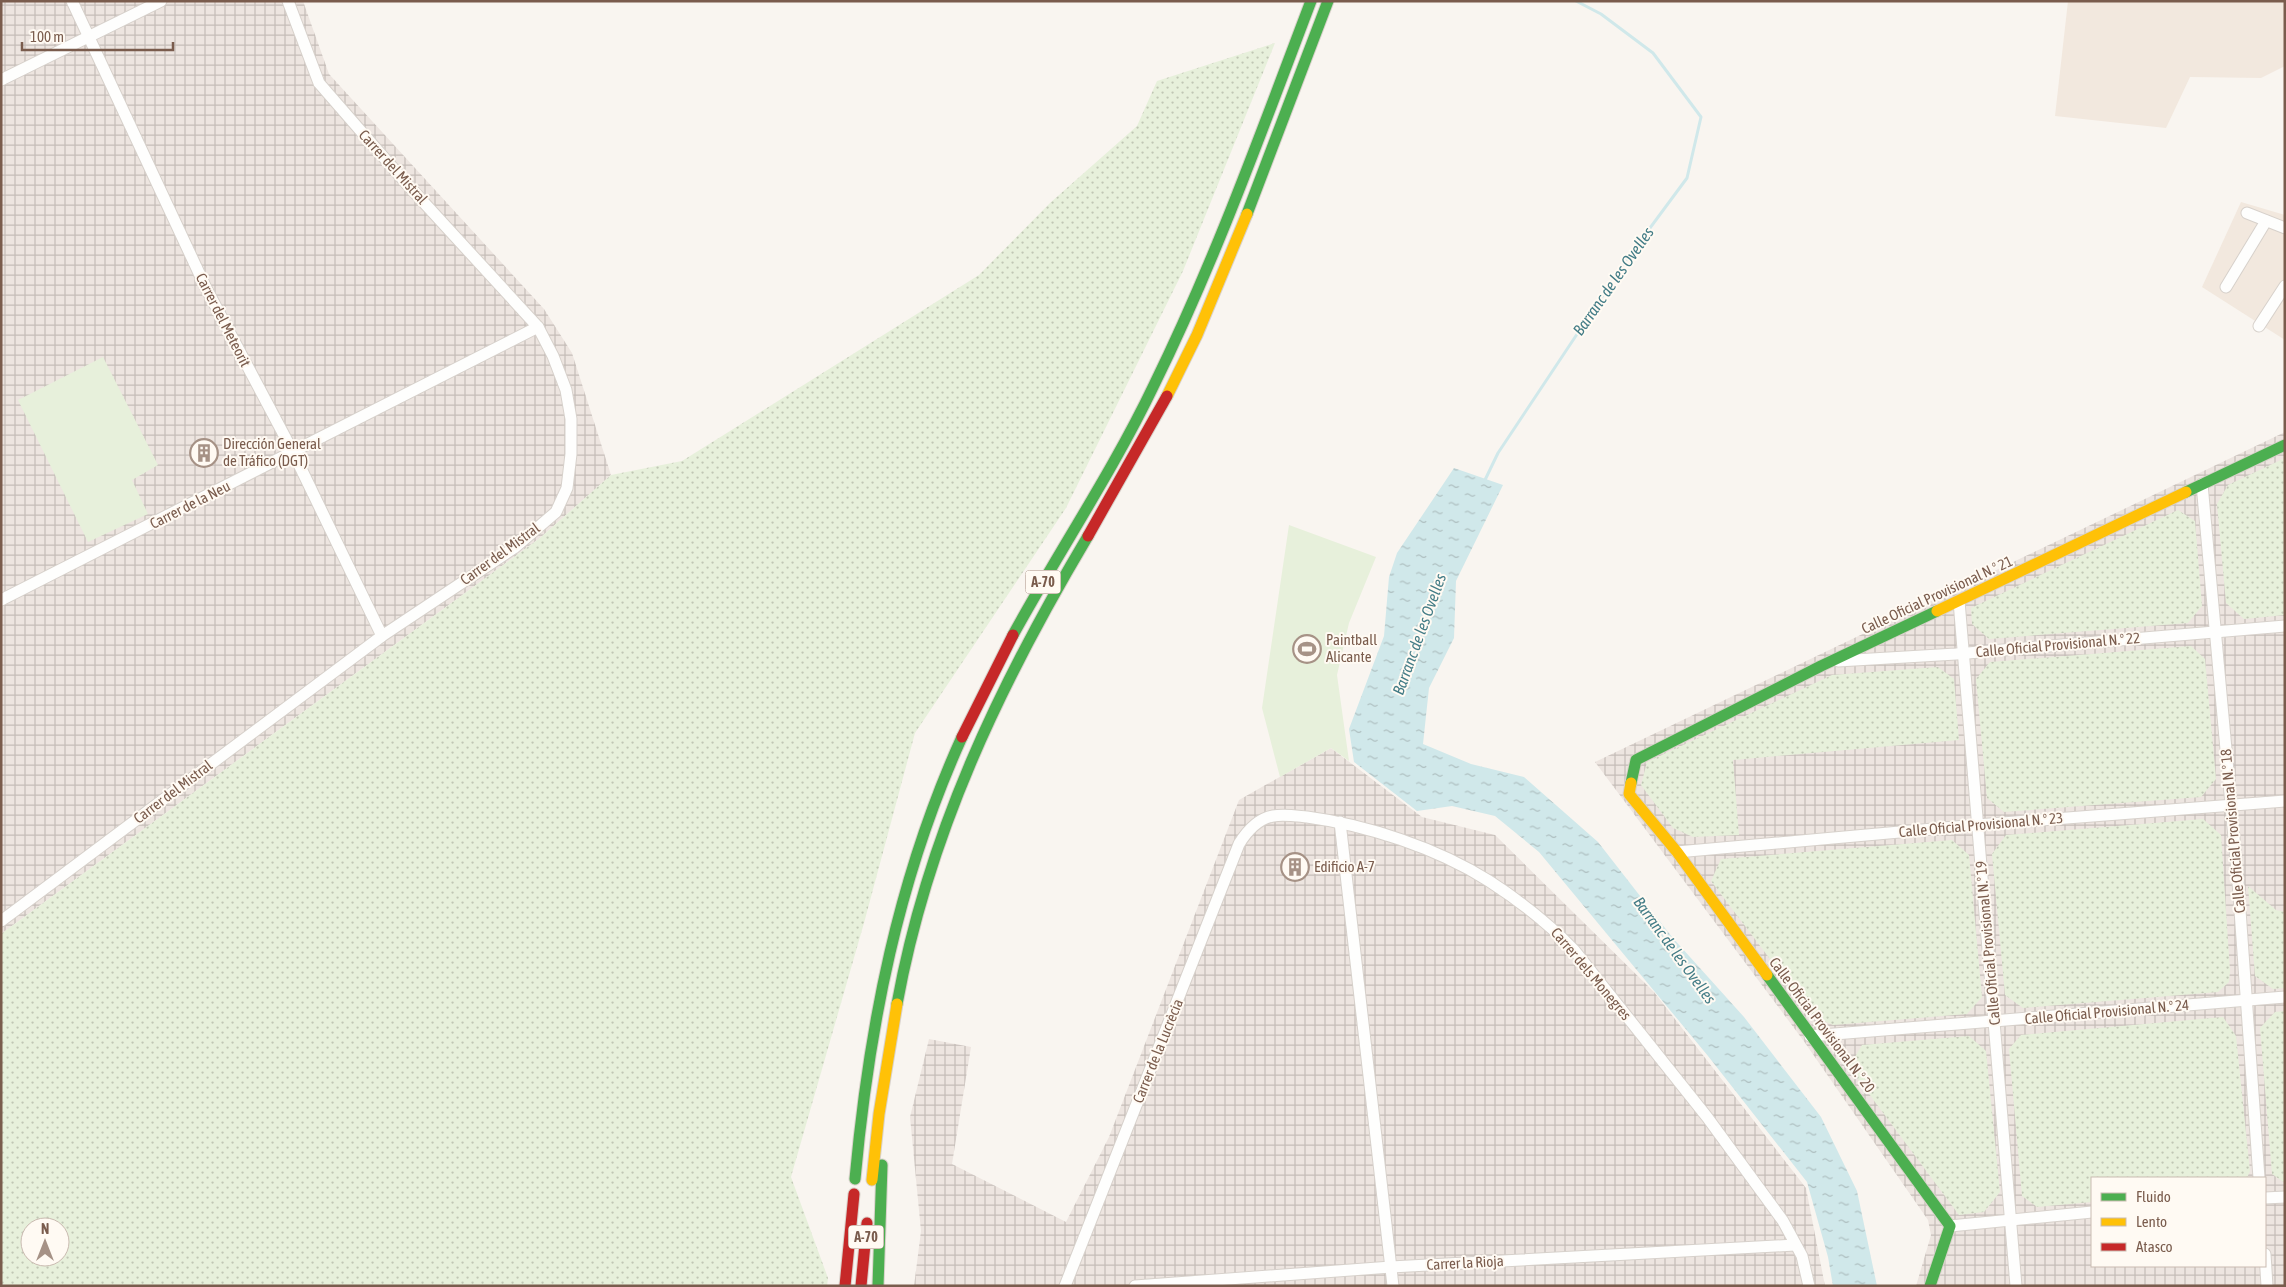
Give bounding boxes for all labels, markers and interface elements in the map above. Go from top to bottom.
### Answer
scale bar [22,20,174,52]
text: 100 m [30,28,64,45]
street label: Carrer del Mistral [356,126,431,207]
water label: Barranc de les Ovelles [1569,223,1657,338]
street label: Carrer del Meteorit [193,270,254,369]
place label: Dirección General de Tráfico (DGT) [223,435,321,469]
building icon: Dirección General de Tráfico (DGT) [189,438,219,468]
street label: Carrer de la Neu [147,477,233,532]
street label: Carrer del Mistral [457,519,543,588]
street label: Calle Oficial Provisional N.º 21 [1858,552,2015,637]
road number: A-70 [1026,570,1060,594]
water label: Barranc de les Ovelles [1389,571,1449,697]
street label: Calle Oficial Provisional N.º 22 [1975,629,2141,660]
place label: Paintball Alicante [1326,631,1377,665]
sports icon: Paintball Alicante [1292,634,1322,664]
street label: Calle Oficial Provisional N.º 18 [2217,748,2248,914]
street label: Carrer del Mistral [130,757,215,827]
street label: Calle Oficial Provisional N.º 23 [1898,809,2064,840]
building icon: Edificio A-7 [1280,852,1310,882]
place label: Edificio A-7 [1314,858,1375,875]
street label: Calle Oficial Provisional N.º 19 [1972,860,2003,1026]
water label: Barranc de les Ovelles [1630,893,1720,1007]
street label: Carrer dels Monegres [1548,924,1635,1023]
street label: Calle Oficial Provisional N.º 20 [1766,954,1879,1096]
street label: Carrer de la Lucrècia [1129,996,1186,1105]
street label: Calle Oficial Provisional N.º 24 [2024,996,2190,1027]
legend [2091,1177,2266,1267]
text: Fluido [2136,1188,2171,1205]
text: Lento [2136,1213,2167,1230]
north arrow [20,1217,70,1267]
text: N [41,1221,49,1237]
road number: A-70 [848,1226,884,1248]
text: Atasco [2136,1238,2173,1255]
street label: Carrer la Rioja [1426,1252,1504,1273]

